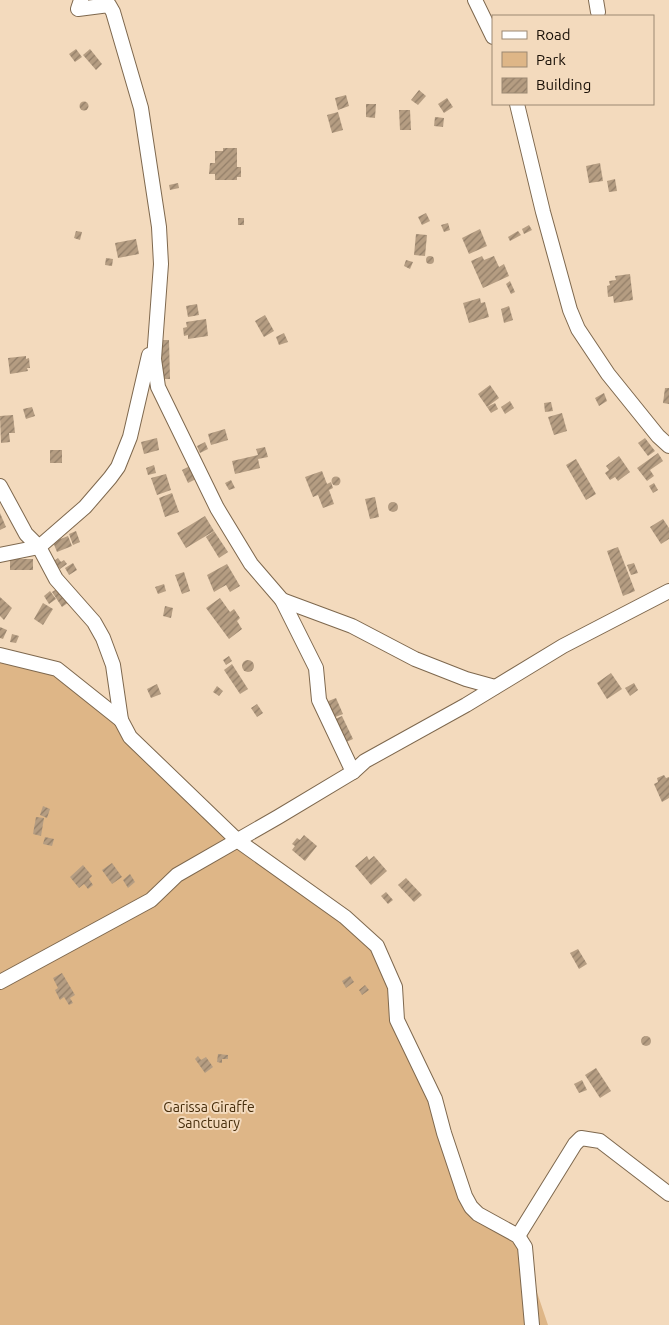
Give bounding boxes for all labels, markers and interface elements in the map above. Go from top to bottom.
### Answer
legend [492,15,654,105]
text: Road [536,26,571,43]
text: Park [536,51,566,68]
text: Building [536,76,591,93]
park label: Garissa Giraffe Sanctuary [163,1099,255,1131]

